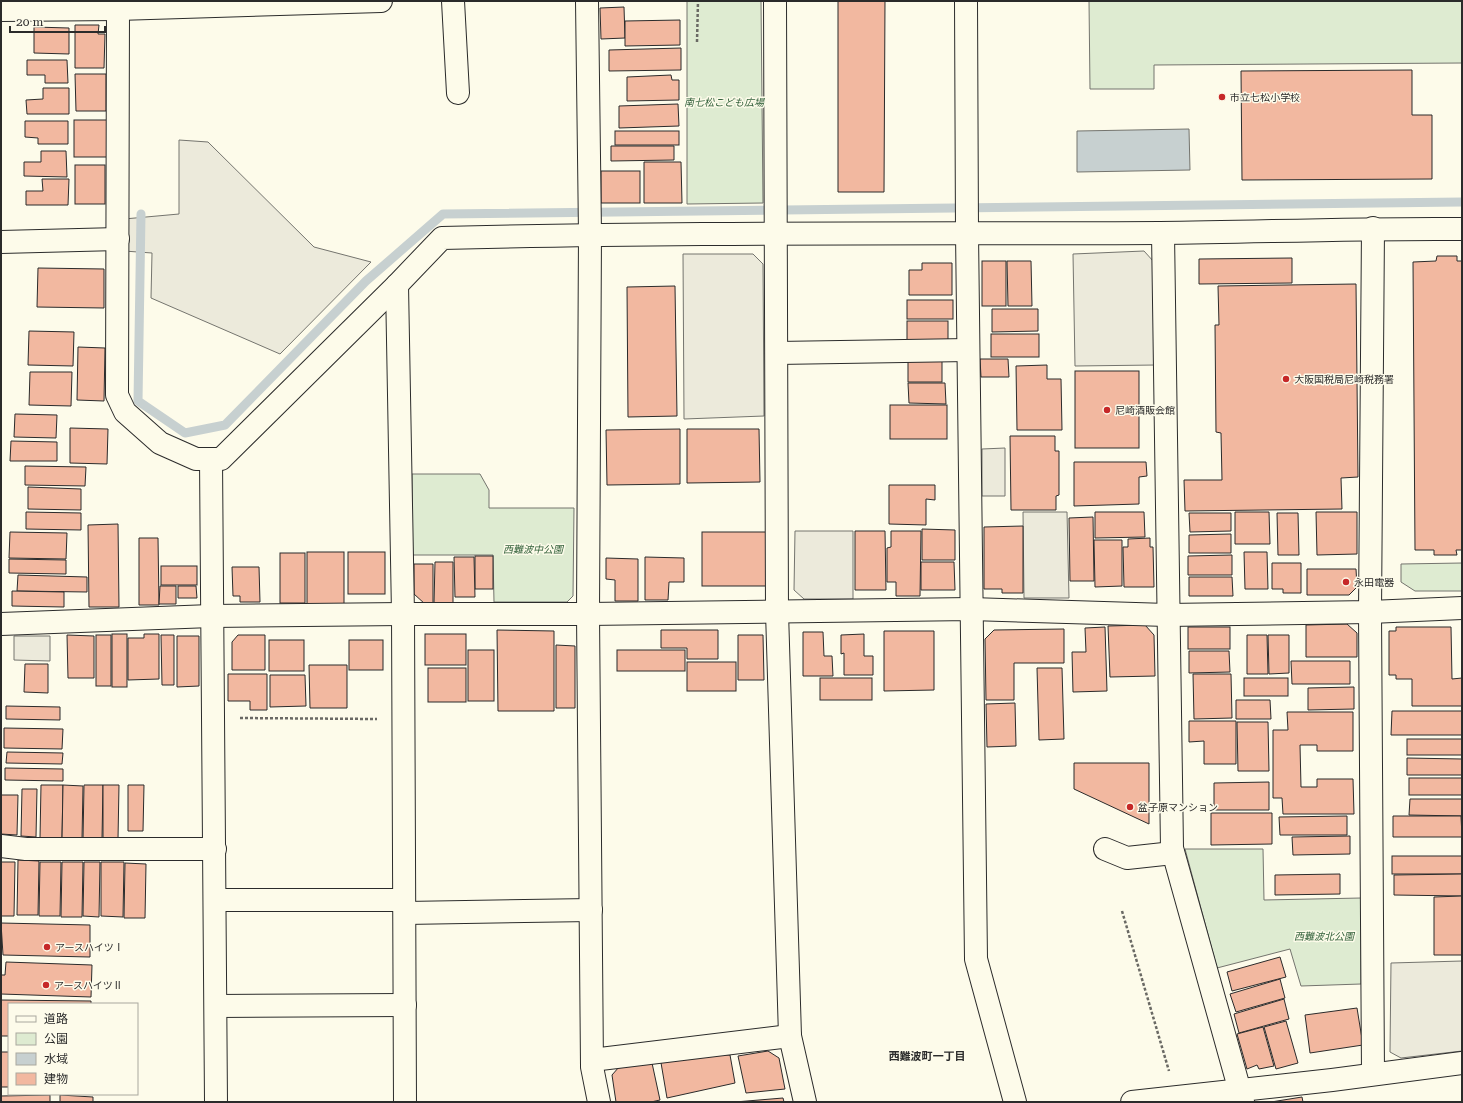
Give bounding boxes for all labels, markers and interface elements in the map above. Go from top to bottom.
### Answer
scale bar [10,8,105,34]
text: 20 m [16,15,43,29]
marker: 市立七松小学校 [1217,92,1227,102]
place label: 市立七松小学校 [1230,92,1300,103]
park label: 南七松こども広場 [684,97,765,108]
marker: 大阪国税局尼崎税務署 [1281,374,1291,384]
place label: 大阪国税局尼崎税務署 [1294,374,1394,385]
marker: 尼崎酒販会館 [1102,405,1112,415]
place label: 尼崎酒販会館 [1115,405,1175,416]
park label: 西難波中公園 [503,544,565,555]
marker: 永田電器 [1341,577,1351,587]
place label: 永田電器 [1354,577,1394,588]
marker: 盆子原マンション [1125,802,1135,812]
place label: 盆子原マンション [1138,802,1218,813]
park label: 西難波北公園 [1294,931,1356,942]
marker: アースハイツⅠ [42,942,52,952]
place label: アースハイツⅠ [55,942,124,953]
marker: アースハイツⅡ [41,980,51,990]
place label: アースハイツⅡ [54,980,123,991]
legend [8,1003,138,1095]
text: 道路 [44,1012,68,1026]
text: 公園 [44,1032,68,1046]
district label: 西難波町一丁目 [889,1050,966,1063]
text: 水域 [44,1052,68,1066]
text: 建物 [44,1072,68,1086]

